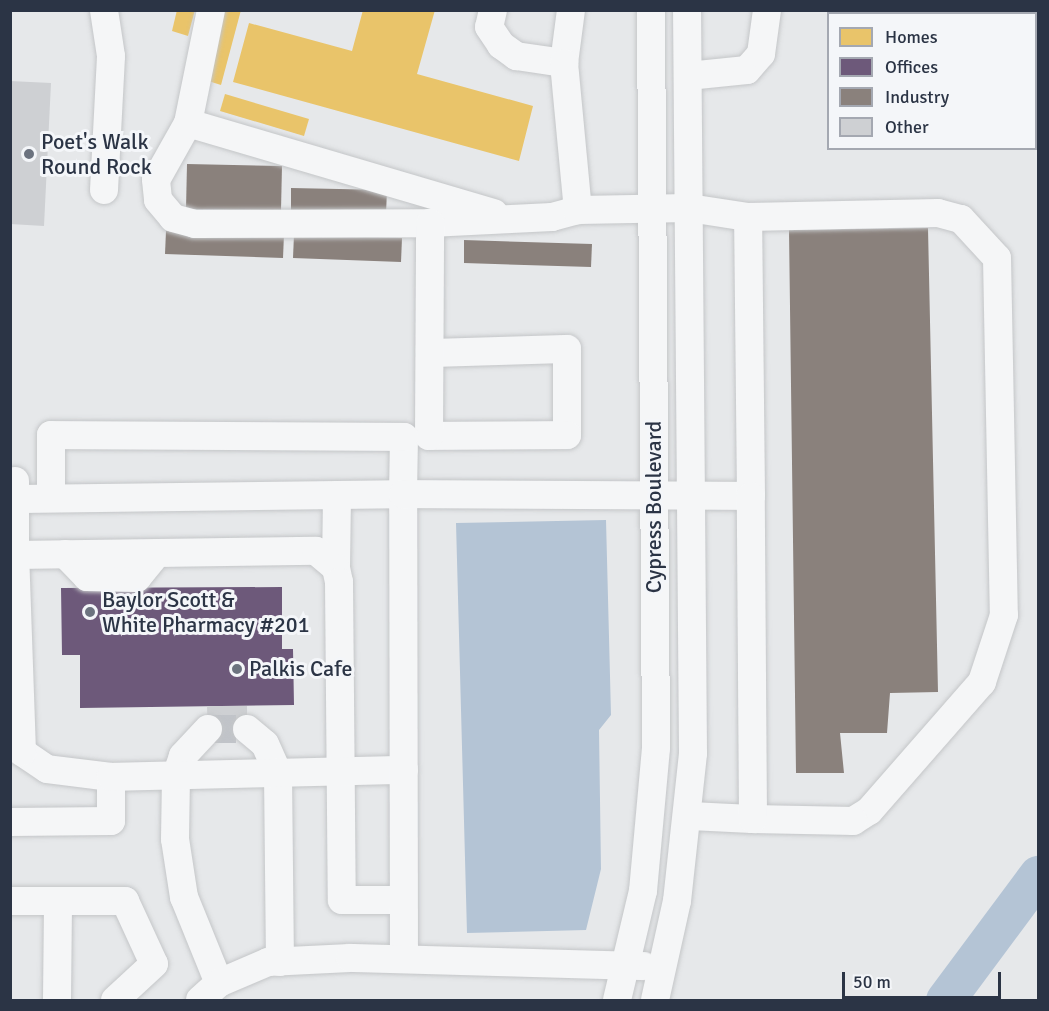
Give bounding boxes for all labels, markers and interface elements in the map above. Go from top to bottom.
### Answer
legend [827,12,1037,150]
text: Homes [885,26,938,48]
text: Offices [885,56,938,78]
text: Industry [885,86,949,108]
text: Other [885,116,929,138]
place label: Poet's Walk Round Rock [41,128,152,180]
marker: Poet's Walk Round Rock [22,147,36,161]
street label: Cypress Boulevard [641,421,667,593]
place label: Baylor Scott & White Pharmacy #201 [102,586,310,638]
marker: Baylor Scott & White Pharmacy #201 [83,605,97,619]
place label: Palkis Cafe [249,656,352,682]
marker: Palkis Cafe [230,662,244,676]
scale bar [845,960,1004,998]
text: 50 m [853,971,891,993]

